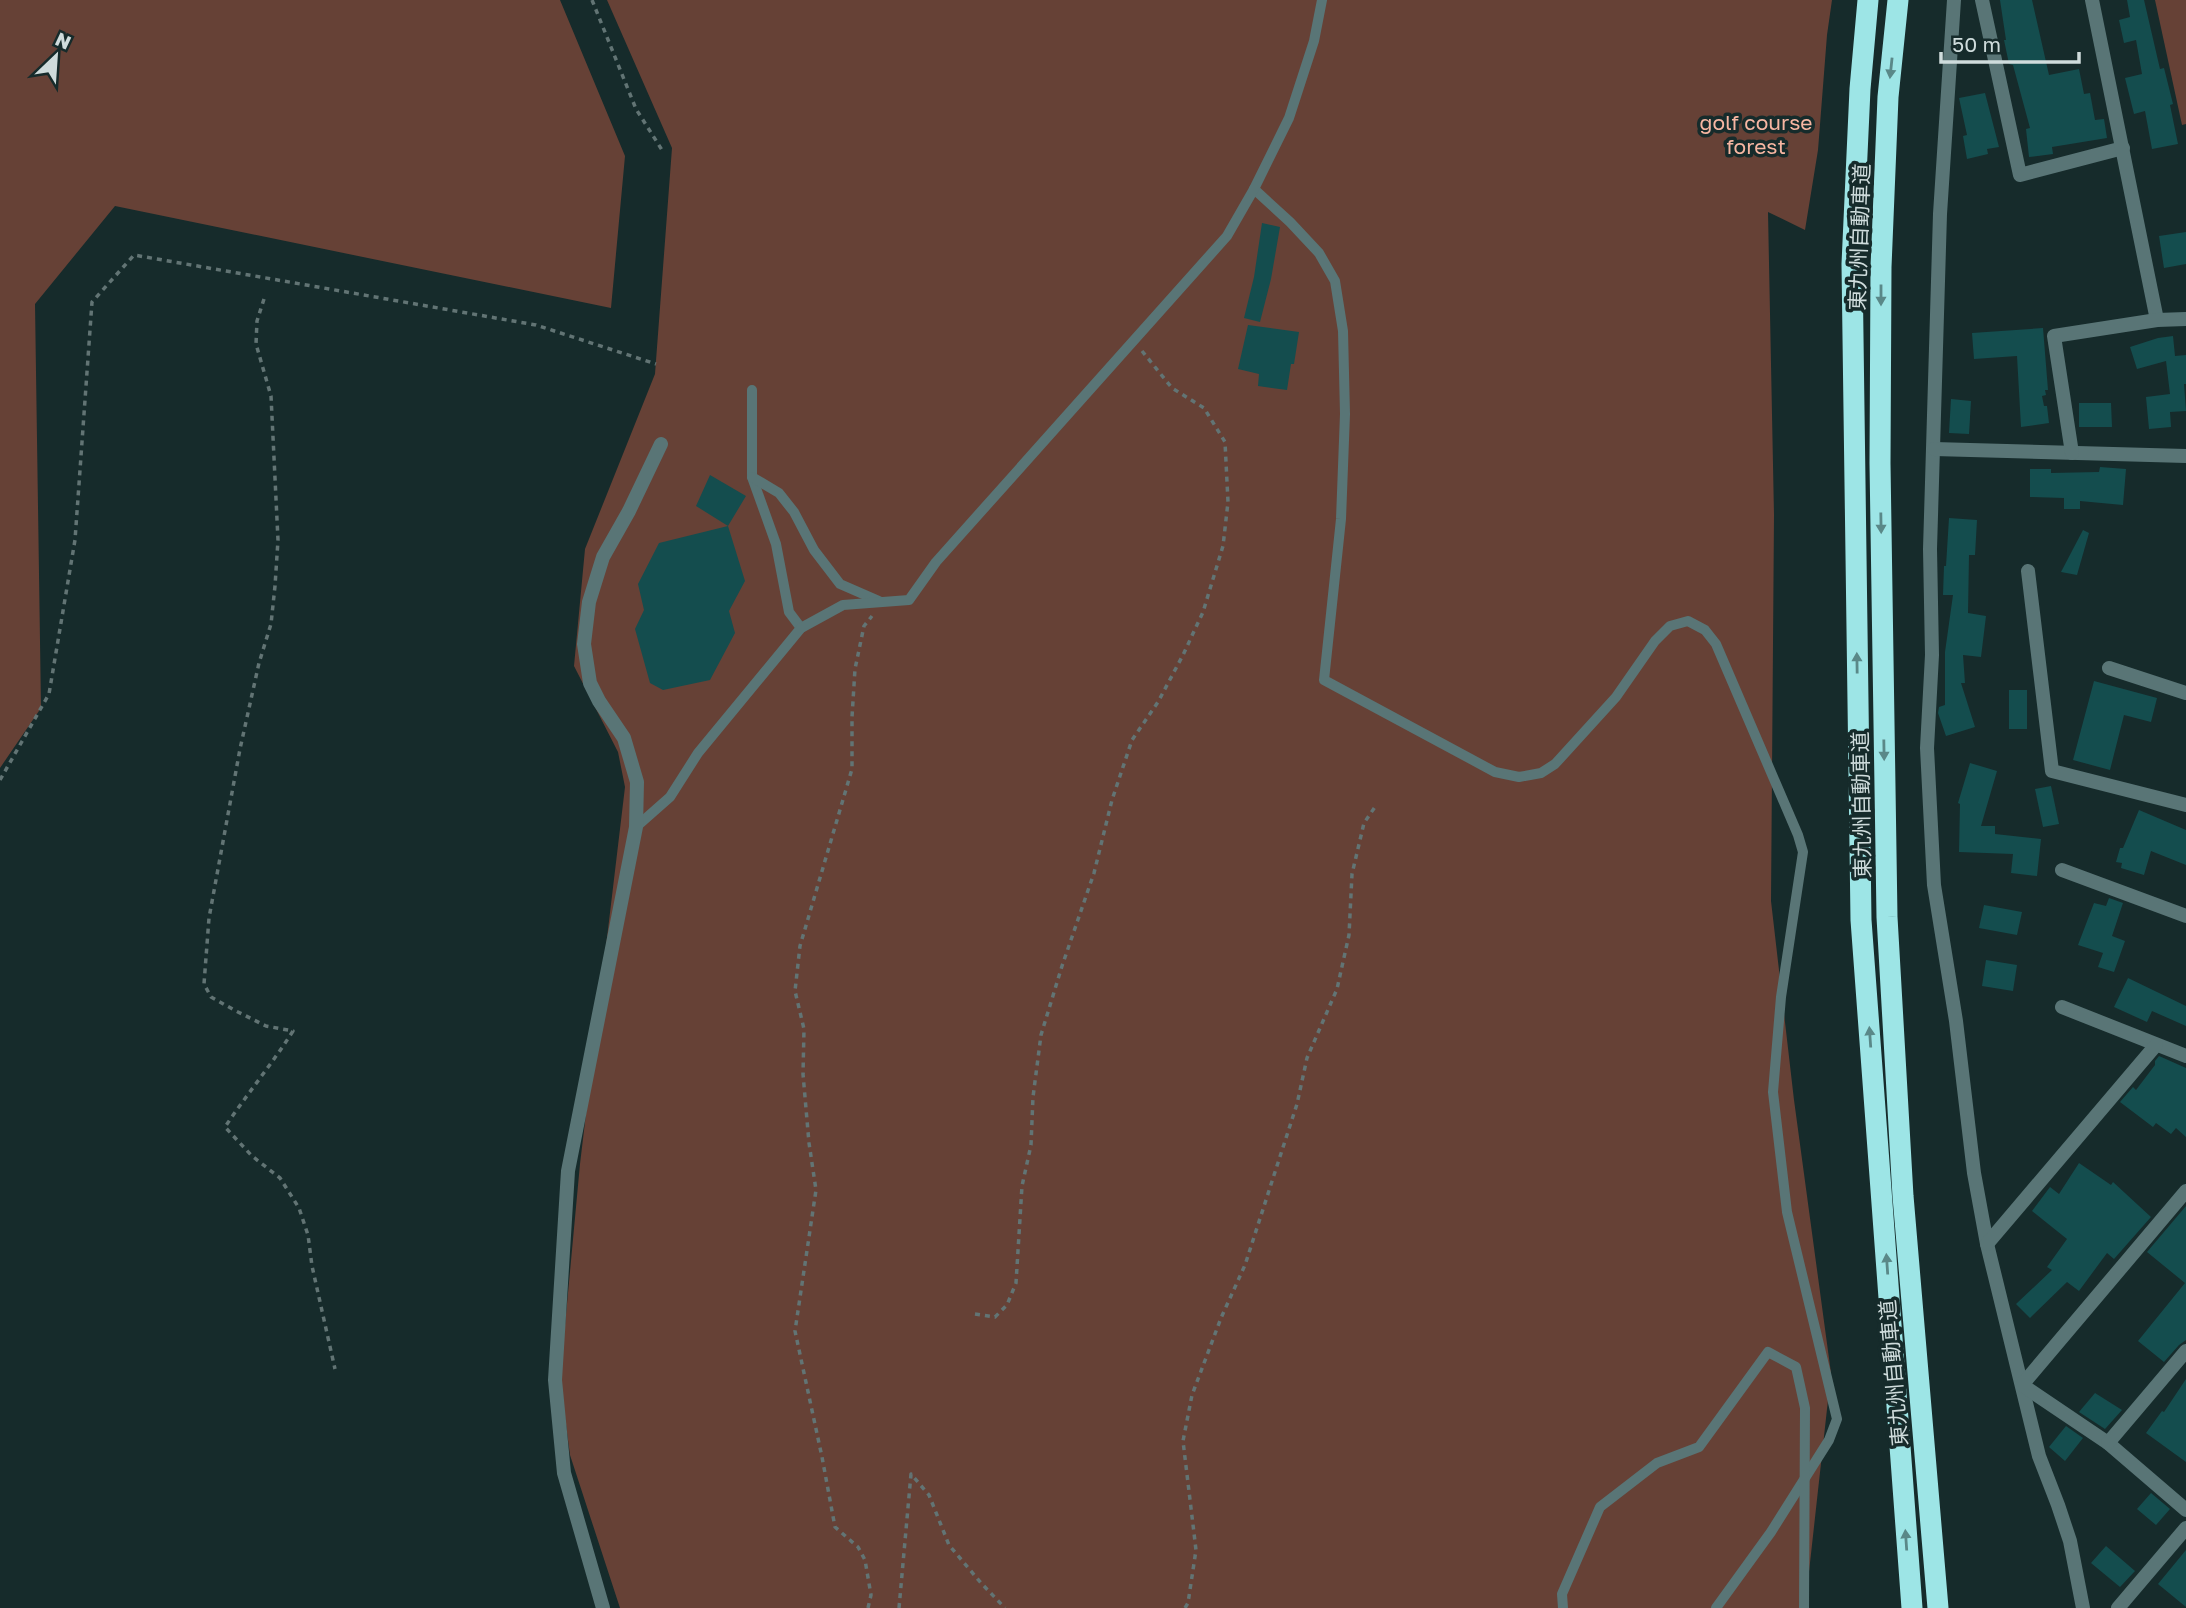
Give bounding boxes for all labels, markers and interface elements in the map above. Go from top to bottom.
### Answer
north arrow [21,21,91,91]
scale bar [1941,21,2079,65]
text: N [52,27,75,54]
text: 50 m [1952,31,2001,57]
one-way arrow [1885,57,1896,79]
park label: golf course forest [1700,109,1812,159]
street label: 東九州自動車道 [1843,163,1875,311]
one-way arrow [1875,284,1887,306]
one-way arrow [1875,512,1887,534]
one-way arrow [1852,652,1863,674]
street label: 東九州自動車道 [1847,731,1875,879]
one-way arrow [1878,739,1890,761]
one-way arrow [1864,1026,1875,1048]
one-way arrow [1881,1253,1892,1275]
street label: 東九州自動車道 [1874,1299,1912,1447]
one-way arrow [1900,1529,1911,1551]

